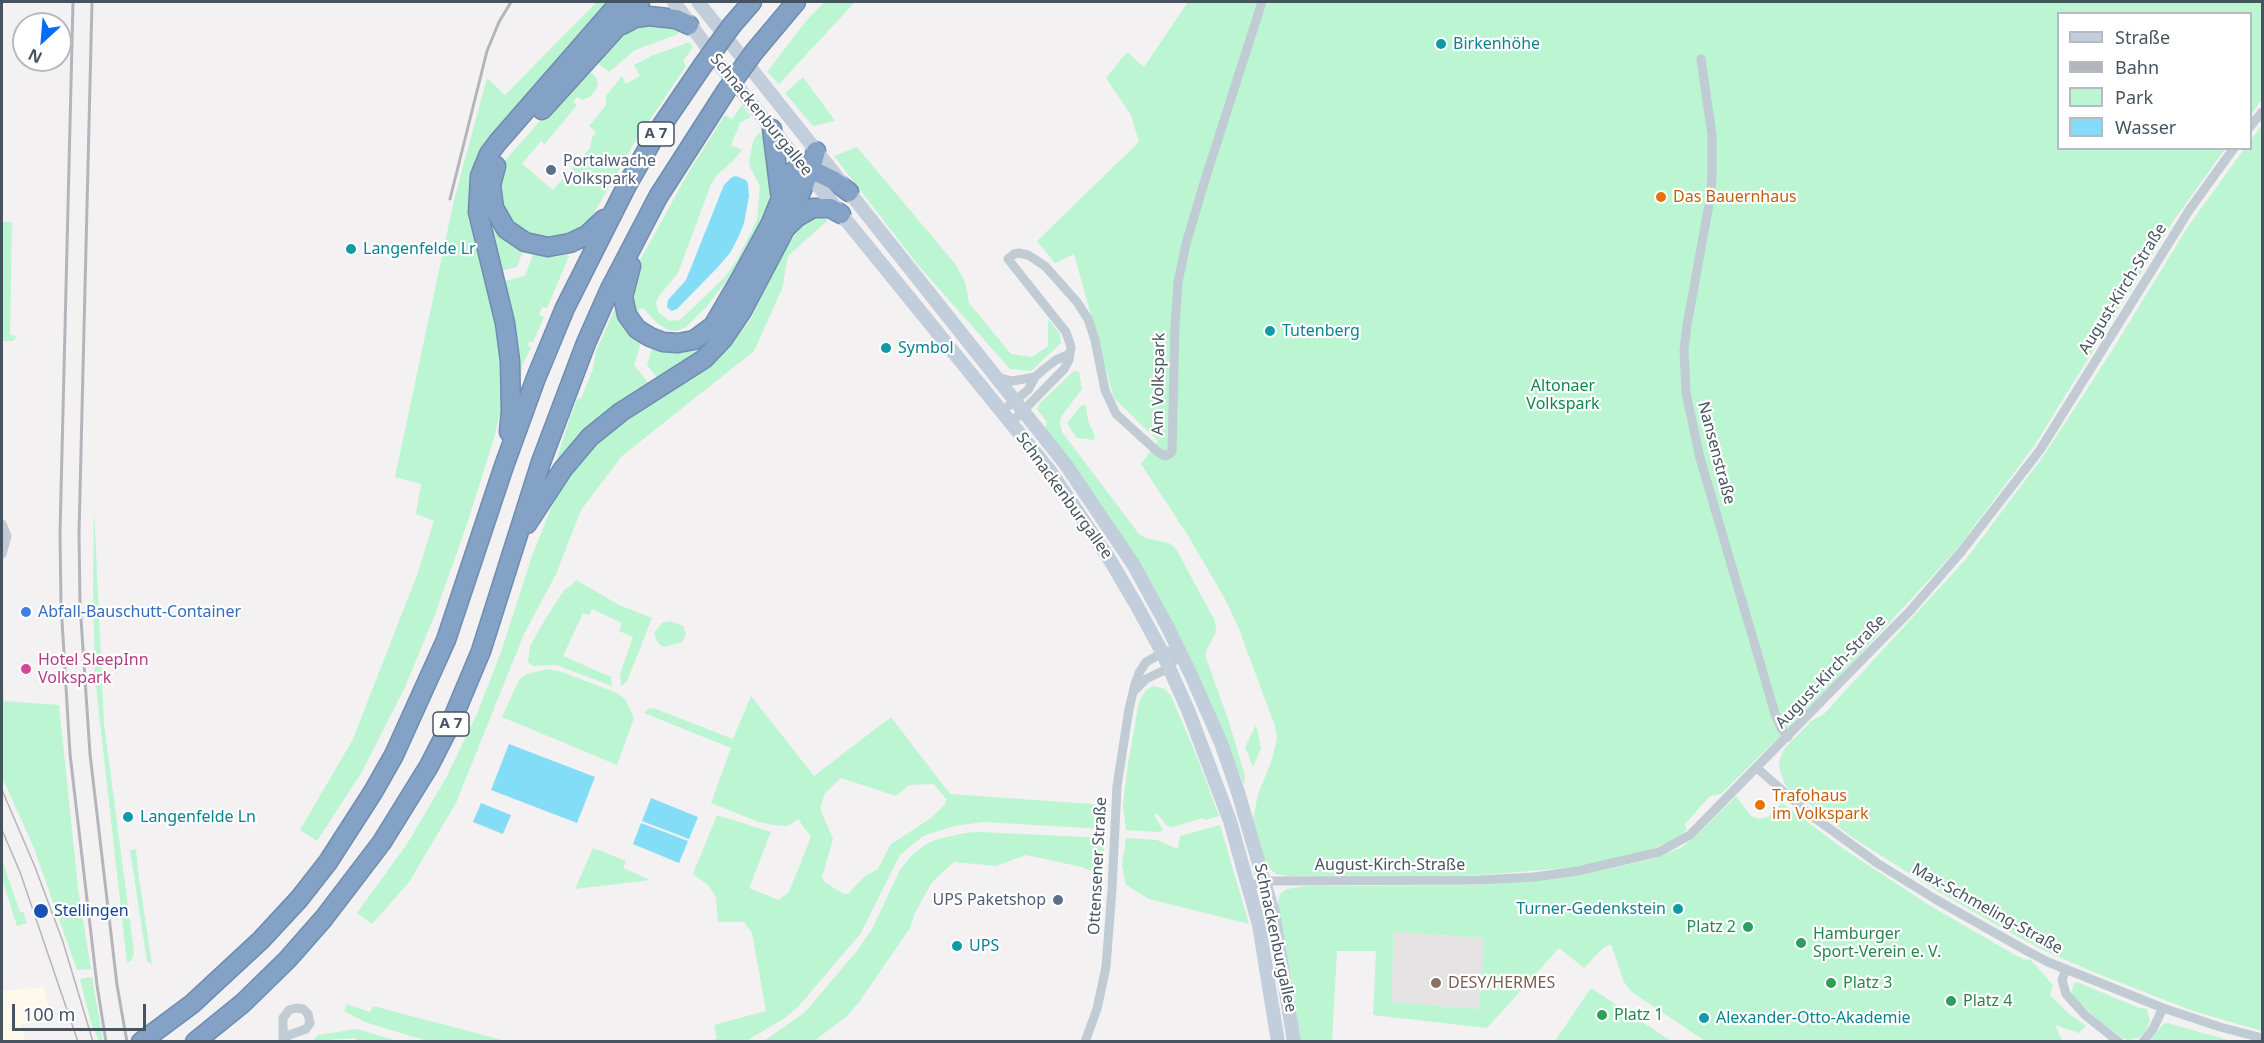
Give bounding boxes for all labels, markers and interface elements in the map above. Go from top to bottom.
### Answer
north arrow [12,12,72,72]
legend [2057,12,2252,150]
text: Straße [2115,25,2170,49]
place label: Birkenhöhe [1453,34,1540,54]
marker: Birkenhöhe [1434,37,1448,51]
text: N [24,44,46,69]
street label: Schnackenburgallee [706,50,816,180]
text: Bahn [2115,55,2159,79]
text: Park [2115,85,2153,109]
text: Wasser [2115,115,2176,139]
road number: A 7 [638,122,674,146]
place label: Portalwache Volkspark [563,151,656,189]
marker: Portalwache Volkspark [544,163,558,177]
place label: Das Bauernhaus [1673,187,1797,207]
marker: Das Bauernhaus [1654,190,1668,204]
street label: August-Kirch-Straße [2075,220,2171,358]
place label: Langenfelde Lr [363,239,476,259]
marker: Langenfelde Lr [344,242,358,256]
place label: Tutenberg [1282,321,1360,341]
marker: Tutenberg [1263,324,1277,338]
street label: Am Volkspark [1149,333,1169,435]
place label: Symbol [898,338,954,358]
marker: Symbol [879,341,893,355]
park label: Altonaer Volkspark [1526,376,1600,414]
street label: Nansenstraße [1693,400,1739,506]
street label: Schnackenburgallee [1012,429,1116,563]
place label: Abfall-Bauschutt-Container [38,602,241,622]
marker: Abfall-Bauschutt-Container [19,605,33,619]
street label: August-Kirch-Straße [1772,611,1890,733]
place label: Hotel SleepInn Volkspark [38,650,149,688]
marker: Hotel SleepInn Volkspark [19,662,33,676]
road number: A 7 [433,712,469,736]
place label: Trafohaus im Volkspark [1772,786,1869,824]
street label: Ottensener Straße [1085,796,1111,936]
marker: Trafohaus im Volkspark [1753,798,1767,812]
place label: Langenfelde Ln [140,807,256,827]
marker: Langenfelde Ln [121,810,135,824]
street label: August-Kirch-Straße [1315,855,1465,875]
street label: Max-Schmeling-Straße [1908,860,2066,958]
street label: Schnackenburgallee [1250,862,1300,1014]
place label: UPS Paketshop [933,890,1046,910]
marker: UPS Paketshop [1051,893,1065,907]
place label: Turner-Gedenkstein [1516,899,1666,919]
place label: Stellingen [54,901,129,921]
marker: Stellingen [32,902,50,920]
marker: Turner-Gedenkstein [1671,902,1685,916]
place label: Platz 2 [1687,917,1736,937]
marker: Platz 2 [1741,920,1755,934]
place label: Hamburger Sport-Verein e. V. [1813,924,1941,962]
place label: UPS [969,936,999,956]
marker: Hamburger Sport-Verein e. V. [1794,936,1808,950]
marker: UPS [950,939,964,953]
place label: DESY/HERMES [1448,973,1555,993]
place label: Platz 3 [1843,973,1892,993]
marker: DESY/HERMES [1429,976,1443,990]
marker: Platz 3 [1824,976,1838,990]
place label: Platz 4 [1963,991,2012,1011]
scale bar [15,992,148,1030]
marker: Platz 4 [1944,994,1958,1008]
text: 100 m [23,1002,75,1026]
place label: Platz 1 [1614,1005,1663,1025]
marker: Platz 1 [1595,1008,1609,1022]
place label: Alexander-Otto-Akademie [1716,1008,1911,1028]
marker: Alexander-Otto-Akademie [1697,1011,1711,1025]

